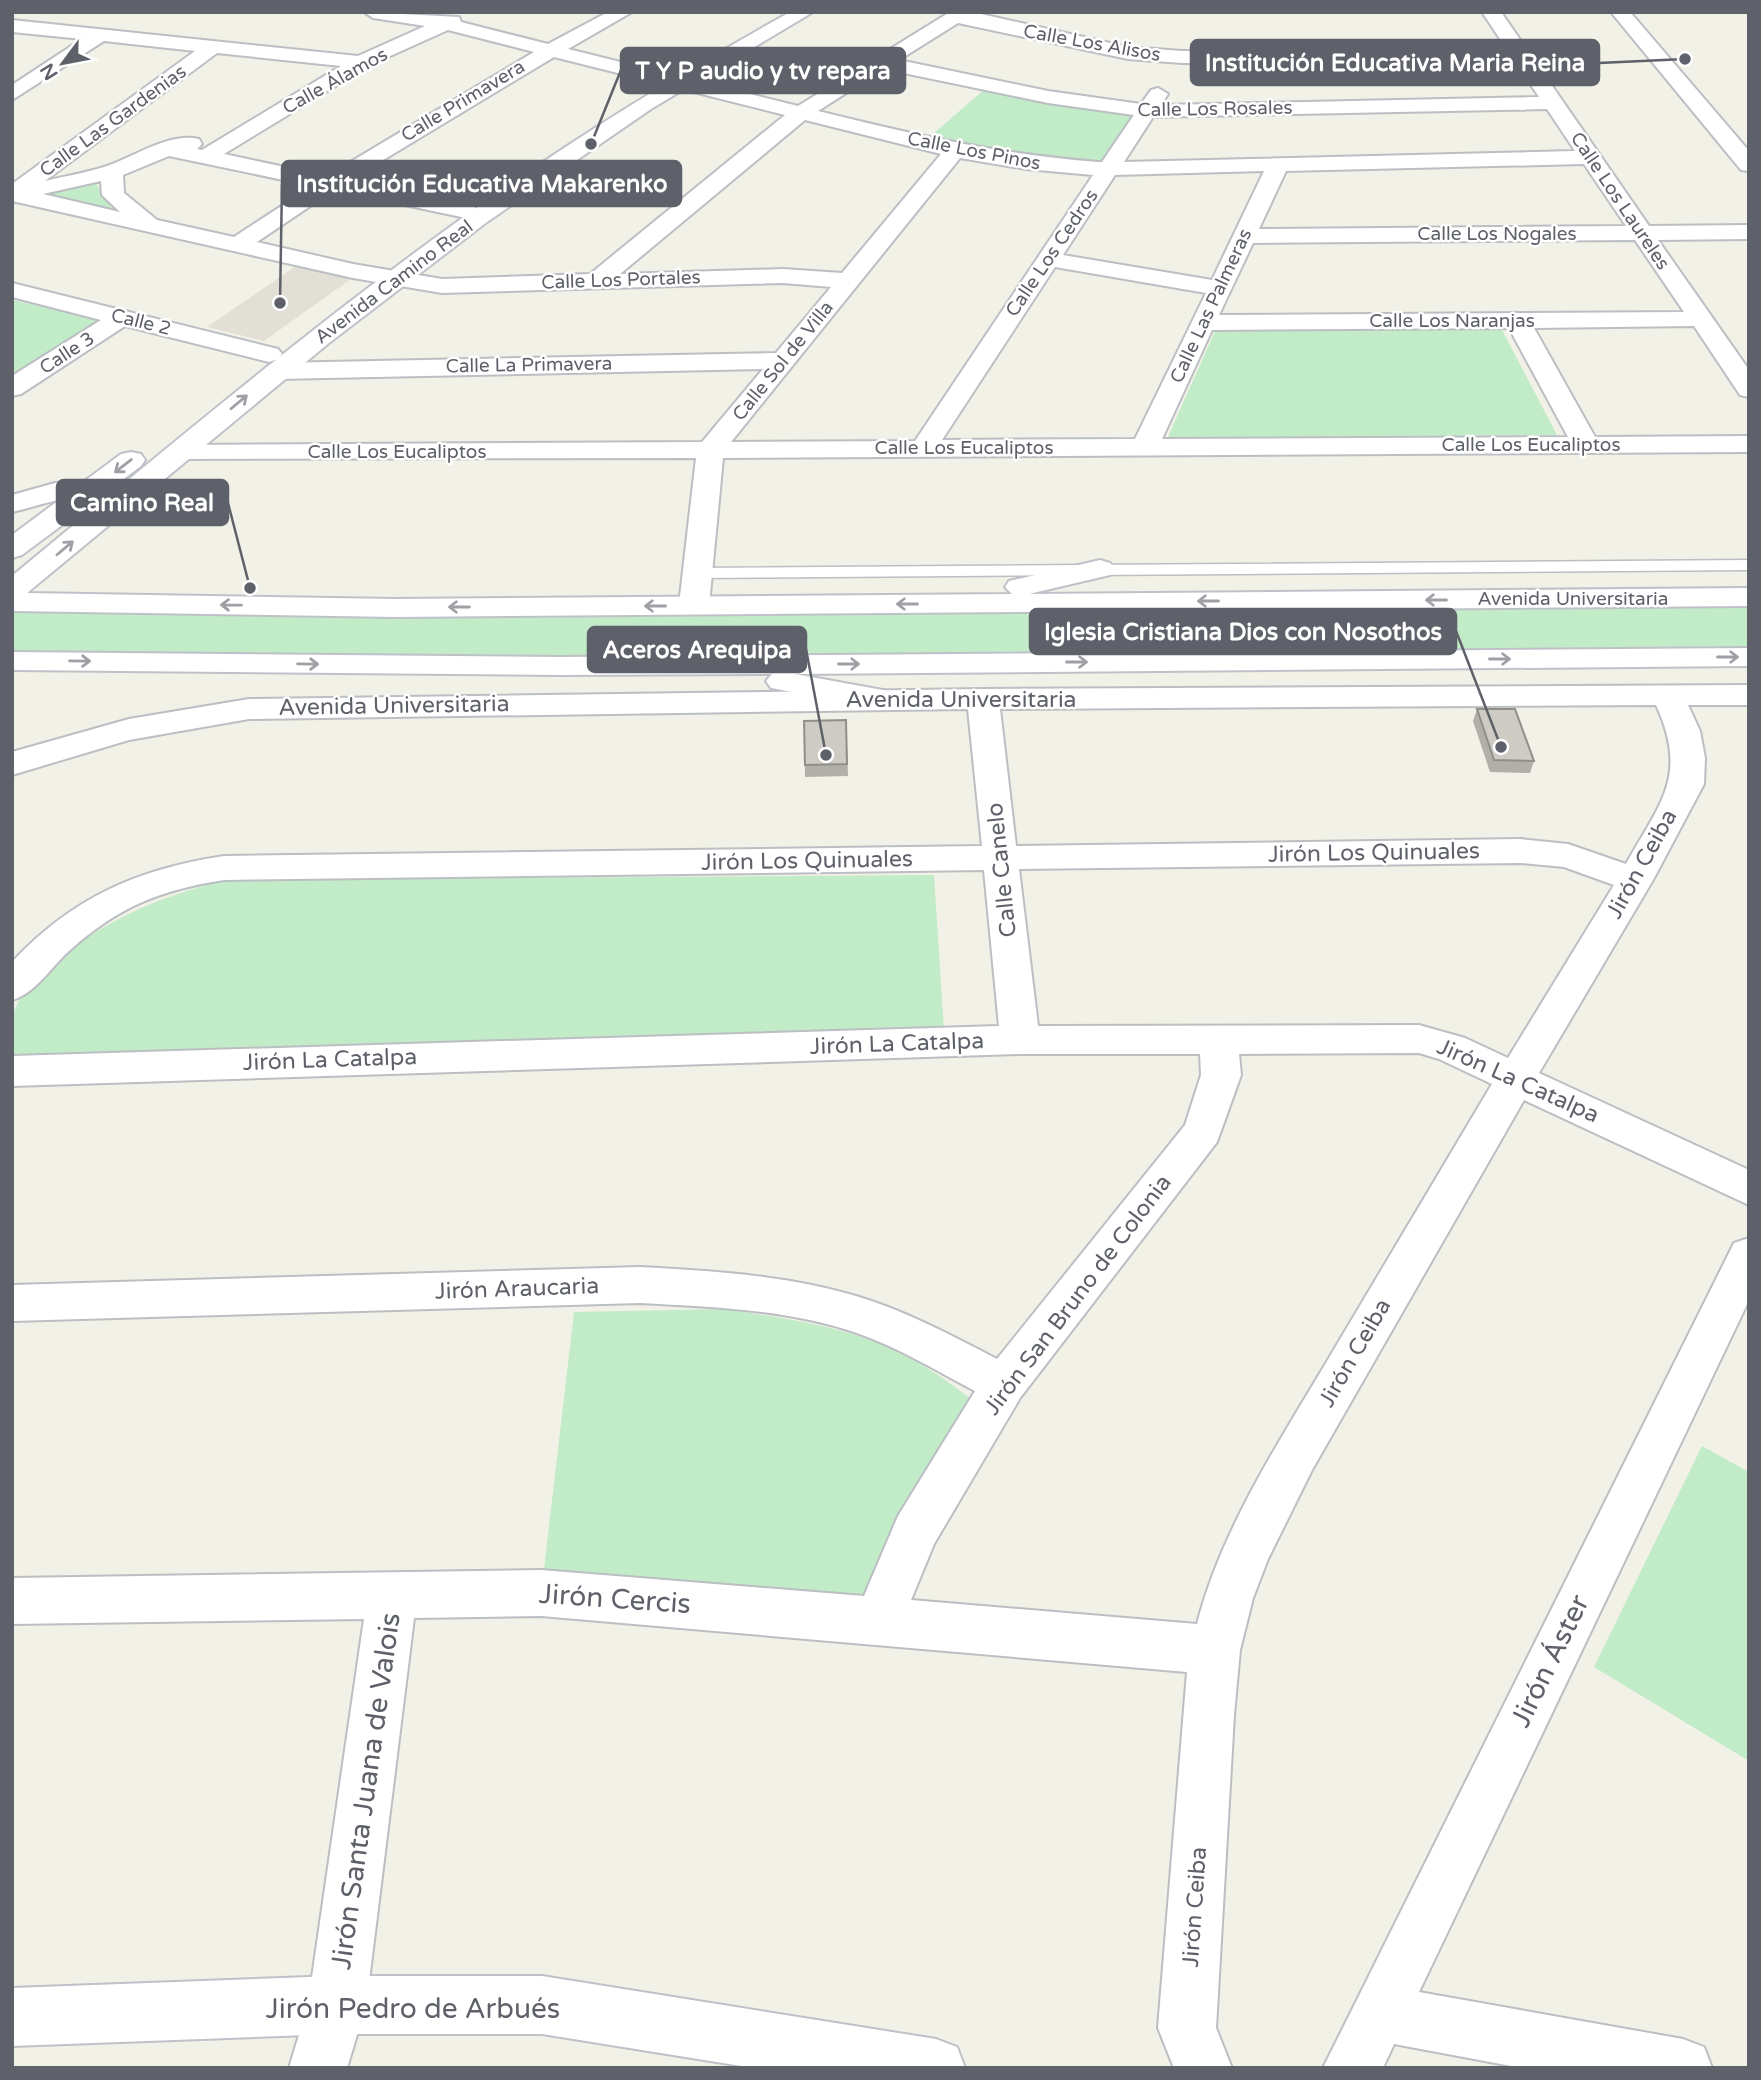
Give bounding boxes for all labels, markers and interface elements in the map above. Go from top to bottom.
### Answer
street label: Calle Los Alisos [1022,20,1162,66]
north arrow [28,28,98,98]
callout: Institución Educativa Maria Reina [1191,40,1599,85]
street label: Calle Álamos [278,42,391,119]
callout: T Y P audio y tv repara [621,48,905,93]
text: Institución Educativa Maria Reina [1205,49,1585,78]
street label: Calle Primavera [397,55,529,147]
text: T Y P audio y tv repara [634,57,891,86]
text: N [36,59,63,84]
street label: Calle Las Gardenias [35,60,191,182]
street label: Calle Los Rosales [1137,97,1293,121]
street label: Calle Los Pinos [906,127,1042,175]
street label: Calle Los Laureles [1566,128,1674,274]
callout: Institución Educativa Makarenko [282,161,681,206]
text: Institución Educativa Makarenko [296,170,668,199]
street label: Calle Los Cedros [1001,185,1103,321]
street label: Avenida Camino Real [311,215,477,349]
street label: Calle Los Nogales [1417,223,1577,245]
street label: Calle Las Palmeras [1166,225,1256,387]
street label: Calle Los Portales [541,266,701,294]
street label: Calle Sol de Villa [728,297,838,425]
street label: Calle 2 [109,304,173,340]
street label: Calle Los Naranjas [1369,310,1535,332]
street label: Calle 3 [35,327,99,379]
street label: Calle La Primavera [445,353,613,377]
one-way arrow [230,394,248,410]
street label: Calle Los Eucaliptos [1441,434,1621,456]
street label: Calle Los Eucaliptos [874,437,1054,459]
street label: Calle Los Eucaliptos [307,441,487,463]
one-way arrow [114,458,133,473]
callout: Camino Real [57,480,228,525]
text: Camino Real [70,489,214,518]
one-way arrow [55,540,73,556]
street label: Avenida Universitaria [1478,588,1668,610]
one-way arrow [1424,593,1447,607]
one-way arrow [1197,595,1220,608]
one-way arrow [896,597,919,611]
one-way arrow [220,598,243,612]
one-way arrow [644,599,667,612]
one-way arrow [448,600,471,614]
callout: Iglesia Cristiana Dios con Nosothos [1030,609,1456,654]
text: Iglesia Cristiana Dios con Nosothos [1044,618,1442,647]
callout: Aceros Arequipa [588,627,806,672]
text: Aceros Arequipa [602,636,792,665]
one-way arrow [1716,650,1739,664]
one-way arrow [1488,652,1511,665]
one-way arrow [69,655,92,668]
one-way arrow [1065,655,1088,669]
one-way arrow [296,657,319,671]
one-way arrow [837,657,860,670]
street label: Avenida Universitaria [845,686,1077,714]
street label: Avenida Universitaria [278,690,510,722]
street label: Calle Canelo [981,801,1023,939]
street label: Jirón Ceiba [1601,804,1683,924]
street label: Jirón Los Quinuales [1268,837,1480,869]
street label: Jirón Los Quinuales [701,845,913,877]
street label: Jirón La Catalpa [809,1027,985,1061]
street label: Jirón La Catalpa [1433,1033,1603,1129]
street label: Jirón La Catalpa [242,1043,418,1077]
street label: Jirón San Bruno de Colonia [978,1169,1178,1421]
street label: Jirón Araucaria [434,1272,600,1306]
street label: Jirón Ceiba [1313,1294,1397,1412]
street label: Jirón Cercis [538,1577,692,1621]
street label: Jirón Áster [1503,1589,1597,1733]
street label: Jirón Santa Juana de Valois [324,1610,408,1972]
street label: Jirón Ceiba [1177,1846,1213,1968]
street label: Jirón Pedro de Arbués [266,1992,560,2026]

